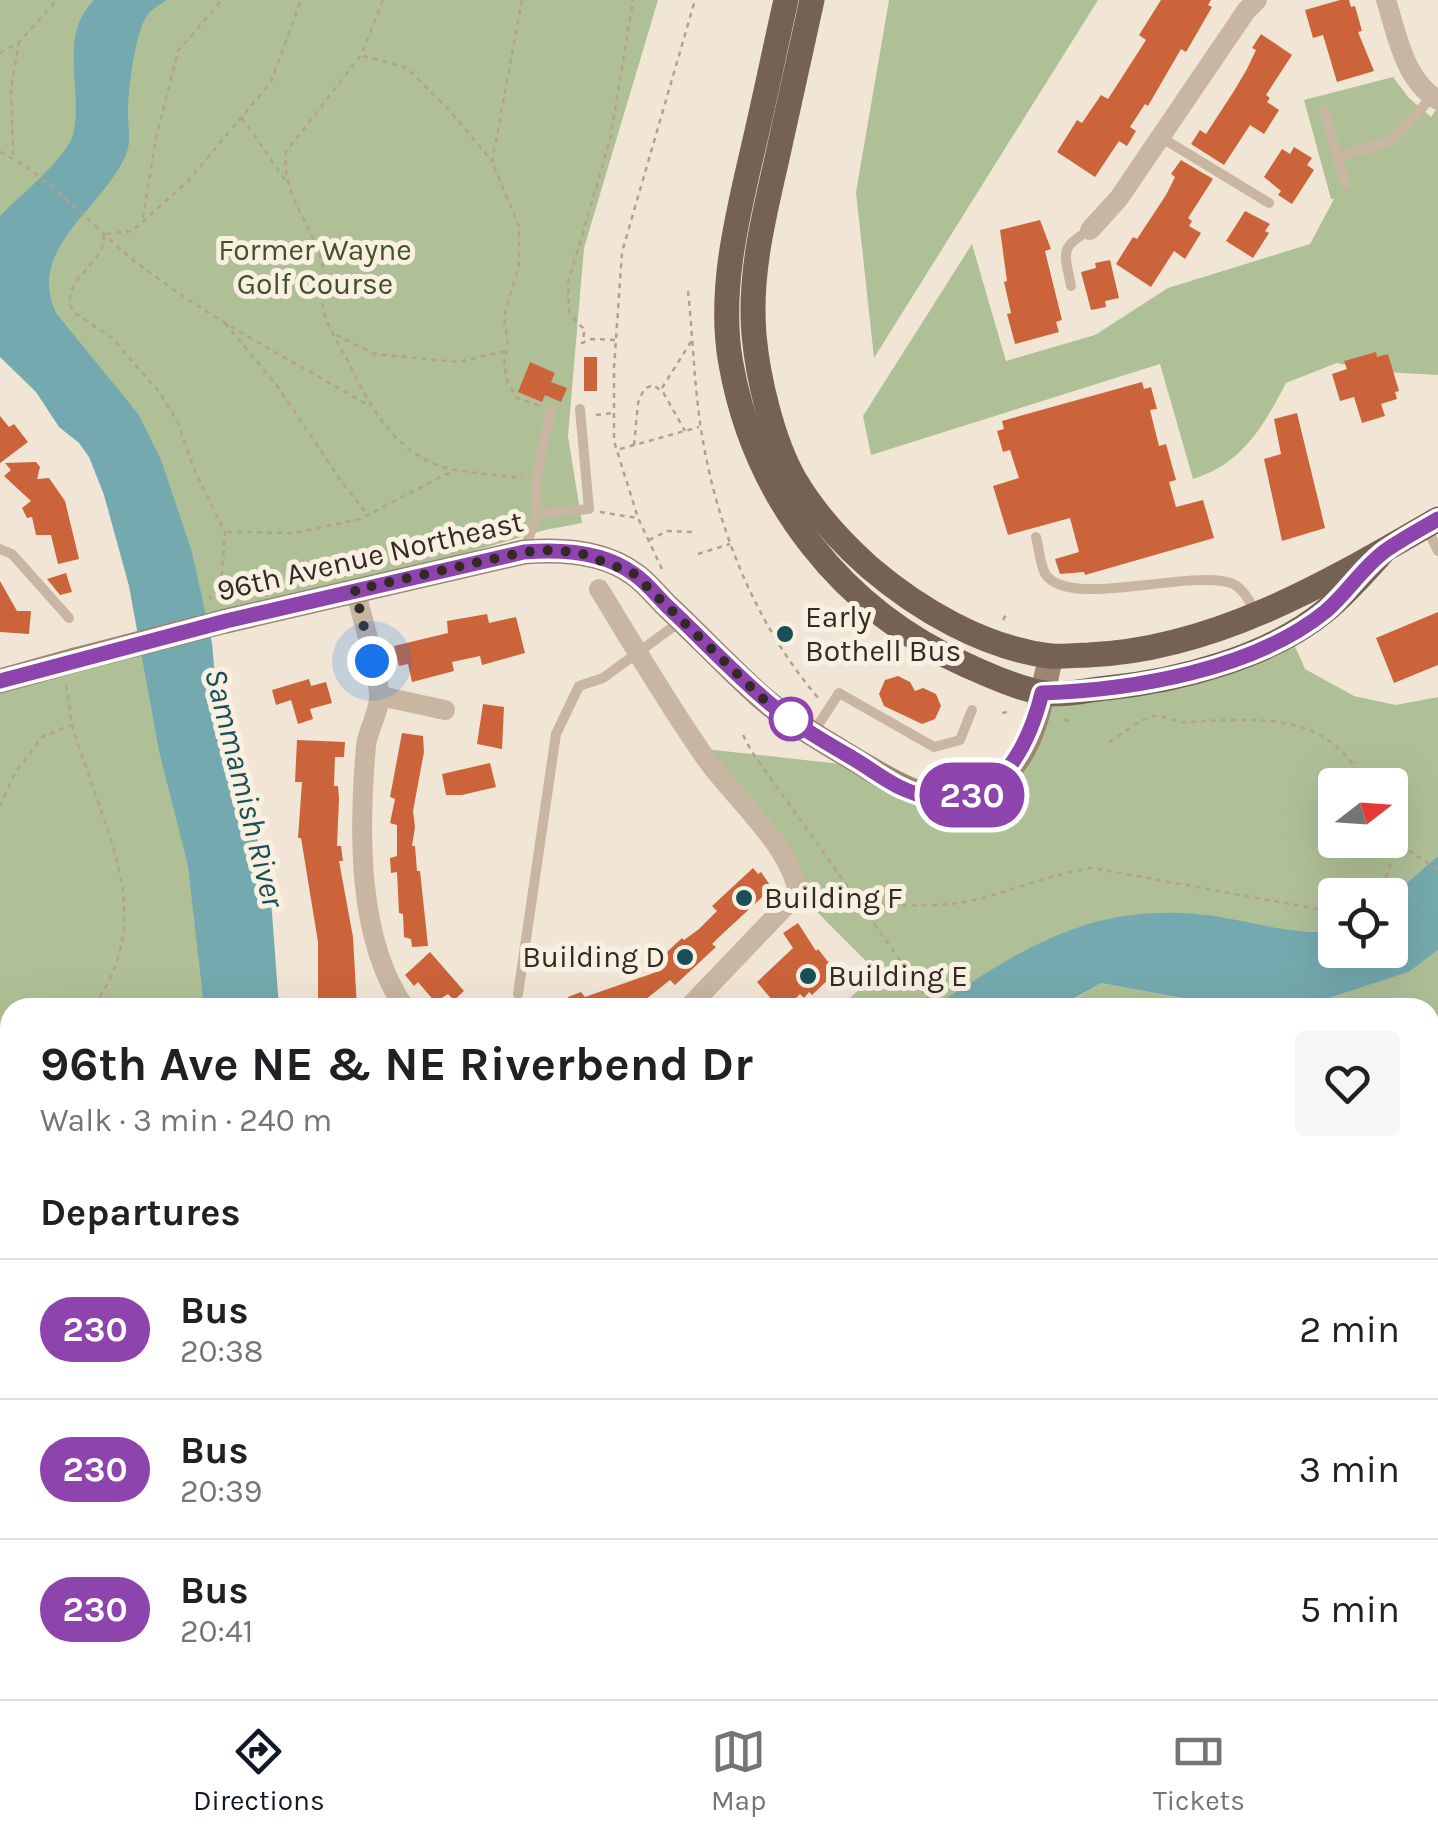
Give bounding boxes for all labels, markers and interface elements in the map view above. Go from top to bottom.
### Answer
park label: Former Wayne Golf Course [218,232,412,302]
street label: 96th Avenue Northeast [213,503,527,609]
place label: Early Bothell Bus [805,599,961,669]
marker: Early Bothell Bus [774,623,796,645]
your location [347,636,397,686]
water label: Sammamish River [197,665,292,912]
unlabelled marker [770,698,812,740]
line badge: 230 [914,762,1030,828]
north arrow [1318,768,1408,858]
map controls [1318,768,1408,968]
text: 230 [939,775,1005,816]
button: locate [1318,878,1408,968]
place label: Building F [764,880,903,916]
marker: Building F [733,887,755,909]
place label: Building D [522,939,665,975]
marker: Building D [674,946,696,968]
place label: Building E [828,958,968,994]
marker: Building E [797,965,819,987]
button: heart [1295,1031,1400,1136]
text: 96th Ave NE & NE Riverbend Dr [40,1036,753,1092]
text: Walk · 3 min · 240 m [40,1102,332,1139]
text: Departures [40,1190,240,1235]
text: Bus [180,1288,249,1333]
text: 2 min [1299,1307,1400,1352]
text: 230 [62,1309,128,1350]
text: 20:38 [180,1333,263,1370]
text: Bus [180,1428,249,1473]
text: 3 min [1299,1447,1400,1492]
text: 230 [62,1449,128,1490]
text: 20:39 [180,1473,262,1510]
text: Bus [180,1568,249,1613]
text: 5 min [1300,1587,1400,1632]
text: 230 [62,1589,128,1630]
text: 20:41 [180,1613,253,1650]
tab: Directions [193,1724,325,1817]
tab: Map [711,1724,766,1817]
tab: Tickets [1153,1724,1245,1817]

